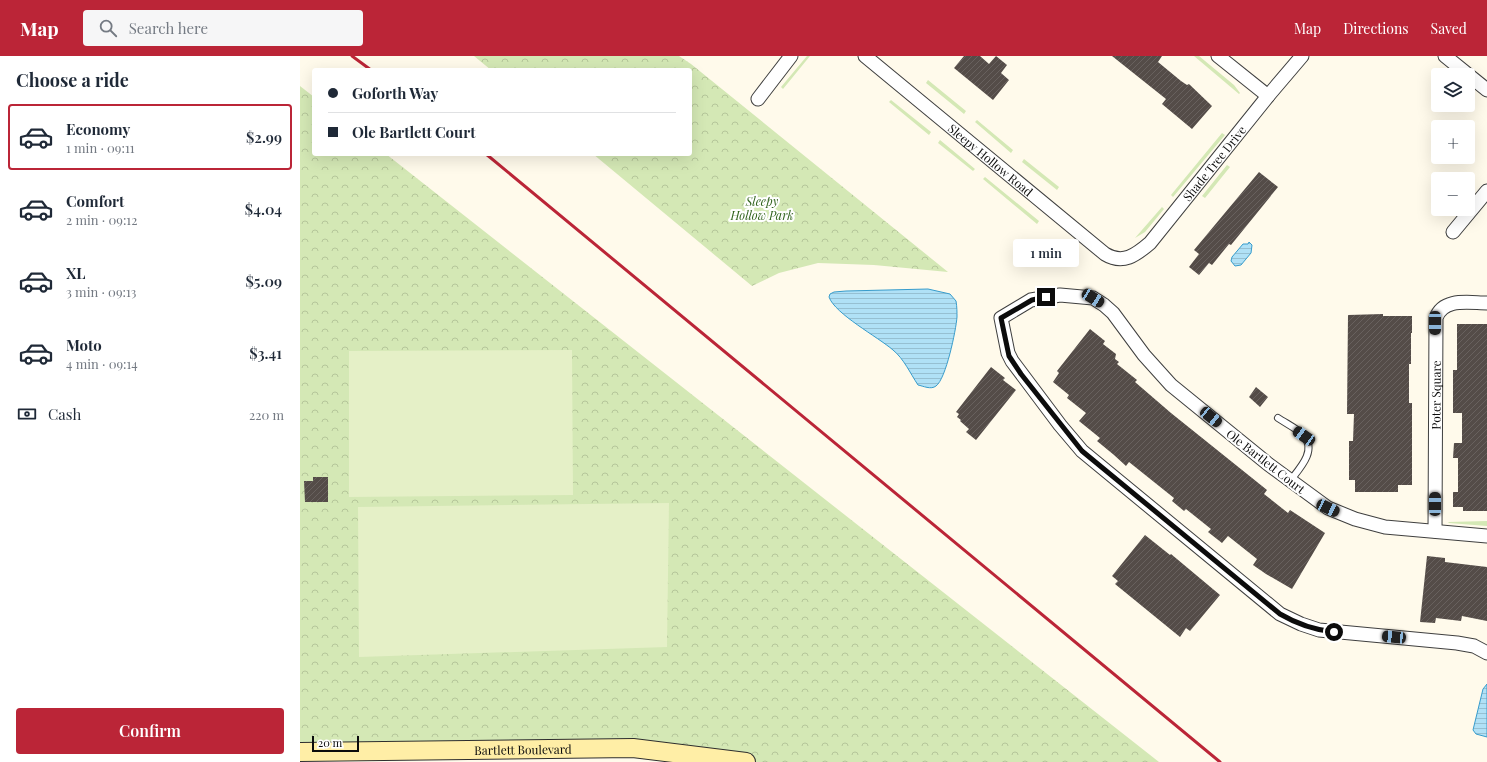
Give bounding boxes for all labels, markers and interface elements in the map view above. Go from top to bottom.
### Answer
search box [83,10,363,46]
text: Map [20,15,59,41]
icon: search [97,17,119,39]
text: Search here [129,18,208,38]
text: Map [1294,19,1321,38]
text: Directions [1343,19,1409,38]
text: Saved [1431,19,1467,38]
text: Choose a ride [16,68,129,92]
map controls [1431,68,1475,216]
button: layers [1431,68,1475,112]
text: Goforth Way [352,83,438,103]
icon: car [18,119,54,155]
text: Economy [66,119,130,139]
street label: Sleepy Hollow Road [945,120,1036,199]
button: + [1431,120,1475,164]
text: Ole Bartlett Court [352,122,475,142]
street label: Shade Tree Drive [1179,122,1249,204]
text: $2.99 [246,127,282,147]
text: 1 min · 09:11 [66,139,135,156]
button: − [1431,172,1475,216]
icon: car [18,191,54,227]
text: Comfort [66,191,124,211]
park label: Sleepy Hollow Park [730,193,793,223]
text: $4.04 [245,199,282,219]
text: 2 min · 09:12 [66,211,137,228]
callout: 1 min [1013,239,1079,267]
text: 1 min [1030,244,1062,261]
icon: car [18,263,54,299]
text: XL [66,263,86,283]
text: $5.09 [245,271,282,291]
text: 3 min · 09:13 [66,283,136,300]
car [1080,287,1106,309]
route end [1037,288,1055,306]
car [1429,311,1441,335]
icon: car [18,335,54,371]
text: Moto [66,335,102,355]
text: $3.41 [249,343,282,363]
text: 4 min · 09:14 [66,355,138,372]
street label: Poter Square [1427,360,1444,430]
icon: cash [16,403,38,425]
text: Cash [48,404,81,424]
car [1198,405,1224,429]
text: 220 m [249,406,284,423]
car [1291,424,1317,448]
street label: Ole Bartlett Court [1223,425,1309,497]
car [1429,492,1441,516]
car [1315,497,1341,519]
route start [1325,623,1343,641]
car [1382,630,1406,644]
button: Confirm [16,708,284,754]
scale bar [312,734,359,753]
text: 20 m [318,735,342,750]
street label: Bartlett Boulevard [474,741,572,758]

